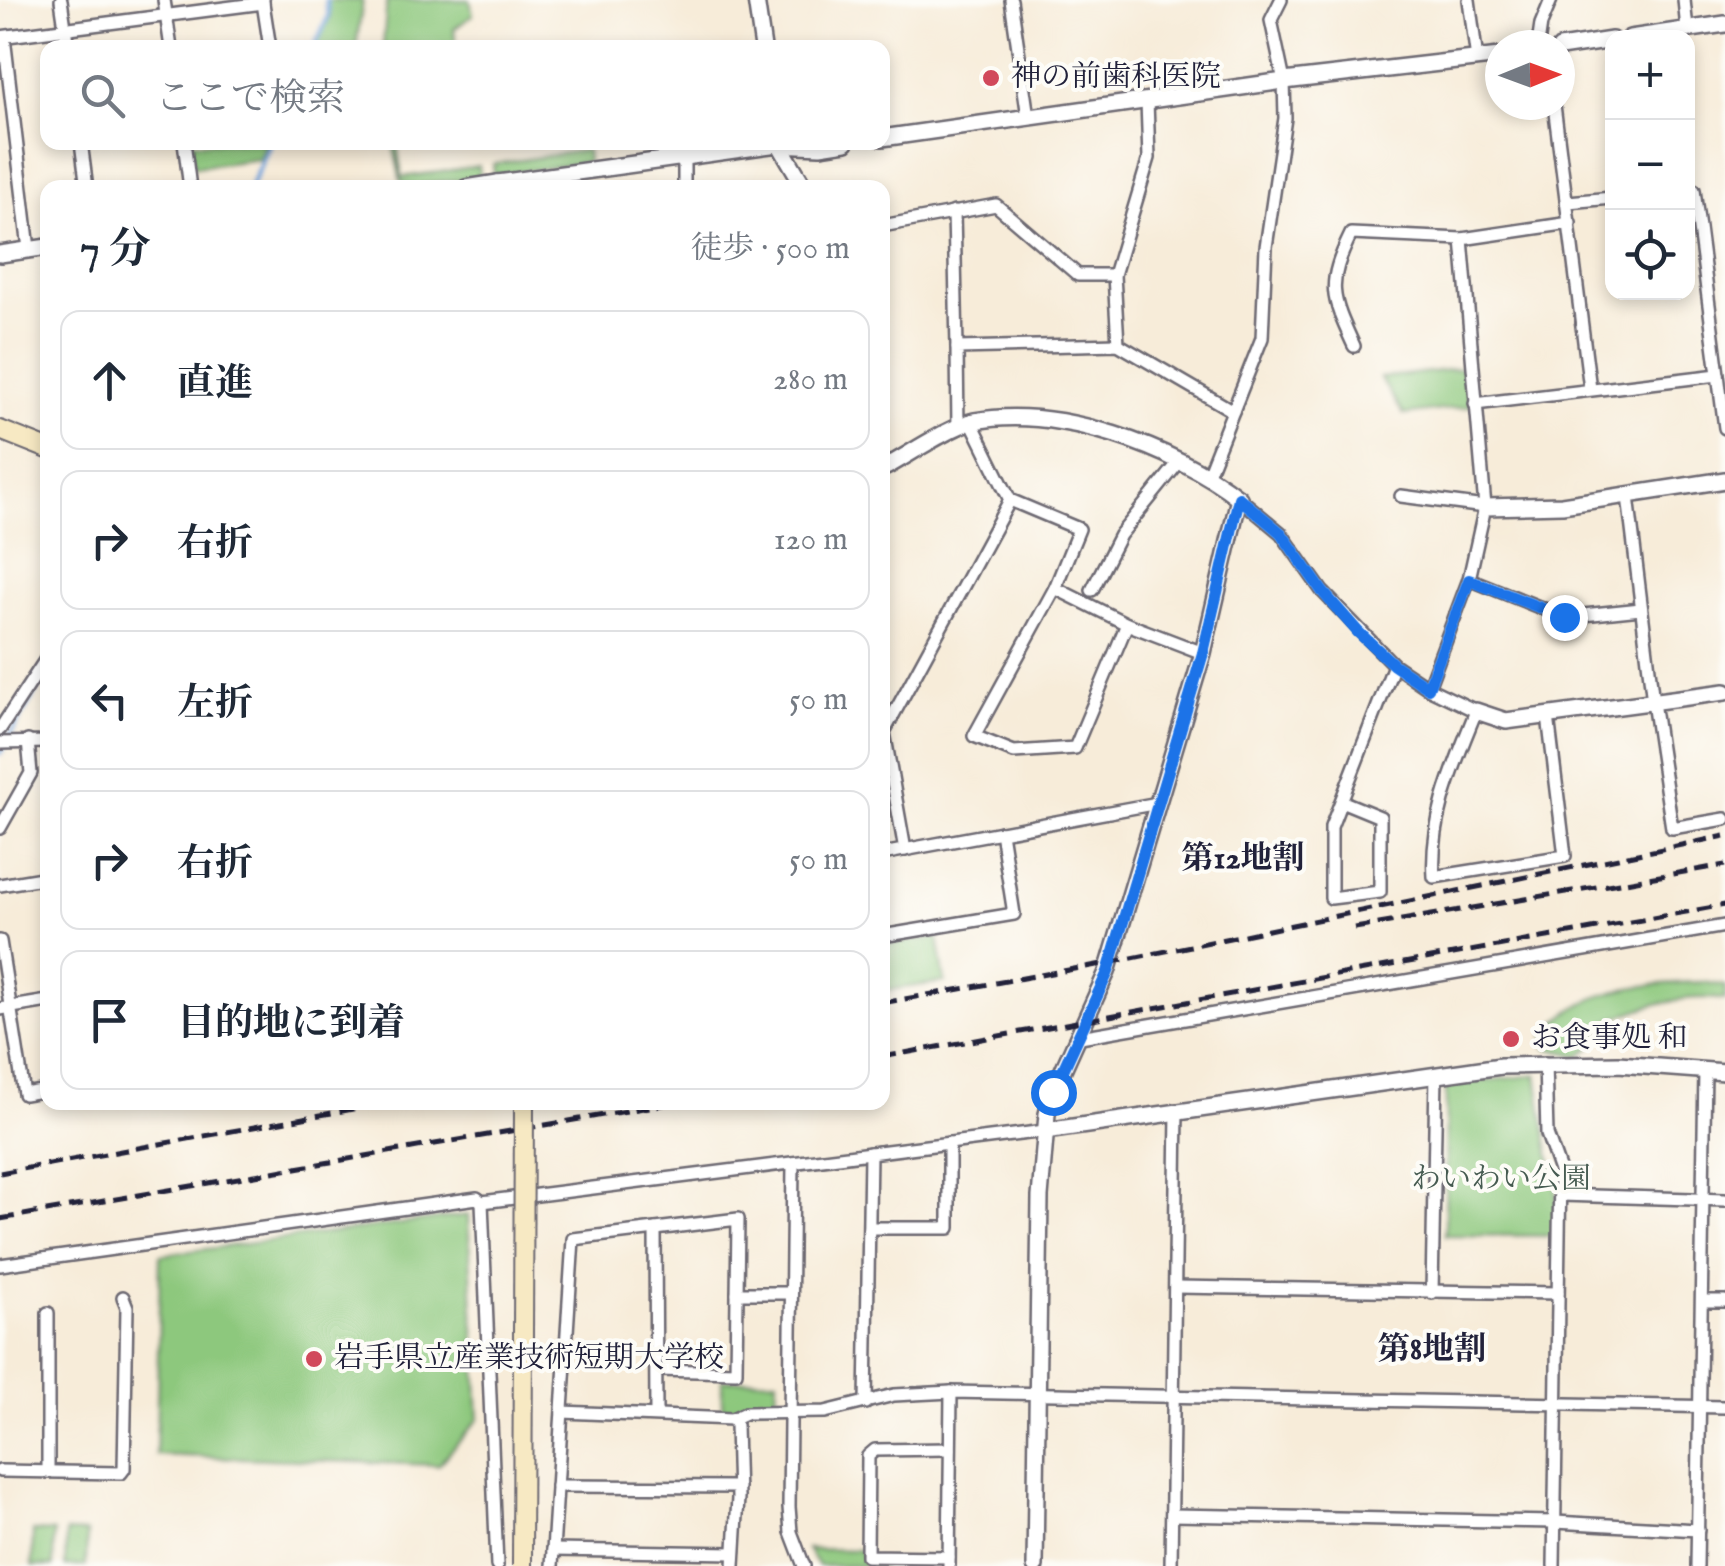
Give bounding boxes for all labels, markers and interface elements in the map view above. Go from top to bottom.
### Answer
north arrow [1485,30,1575,120]
map controls [1605,30,1695,300]
button: + [1605,30,1695,120]
search box [40,40,890,150]
place label: 神の前歯科医院 [1011,59,1221,97]
marker: 神の前歯科医院 [980,67,1002,89]
icon: search [75,68,130,123]
text: ここで検索 [155,76,345,124]
button: − [1605,120,1695,210]
button: locate [1605,210,1695,300]
text: 7 分 [80,224,151,277]
text: 徒歩 · 500 m [690,229,850,270]
icon: ahead [82,353,137,408]
text: 280 m [773,360,848,401]
text: 直進 [177,361,253,409]
icon: right [82,513,137,568]
text: 120 m [774,520,848,561]
text: 右折 [177,521,253,569]
route end [1542,595,1588,641]
icon: left [82,673,137,728]
text: 50 m [789,680,848,721]
text: 左折 [177,681,253,729]
icon: right [82,833,137,888]
district label: 第12地割 [1182,839,1304,880]
text: 50 m [789,840,848,881]
text: 右折 [177,841,253,889]
icon: arrive [82,993,137,1048]
text: 目的地に到着 [177,1001,405,1049]
place label: お食事処 和 [1531,1020,1688,1058]
marker: お食事処 和 [1500,1028,1522,1050]
route start [1031,1070,1077,1116]
park label: わいわい公園 [1411,1161,1591,1199]
district label: 第8地割 [1378,1330,1486,1371]
place label: 岩手県立産業技術短期大学校 [334,1340,724,1378]
marker: 岩手県立産業技術短期大学校 [303,1348,325,1370]

